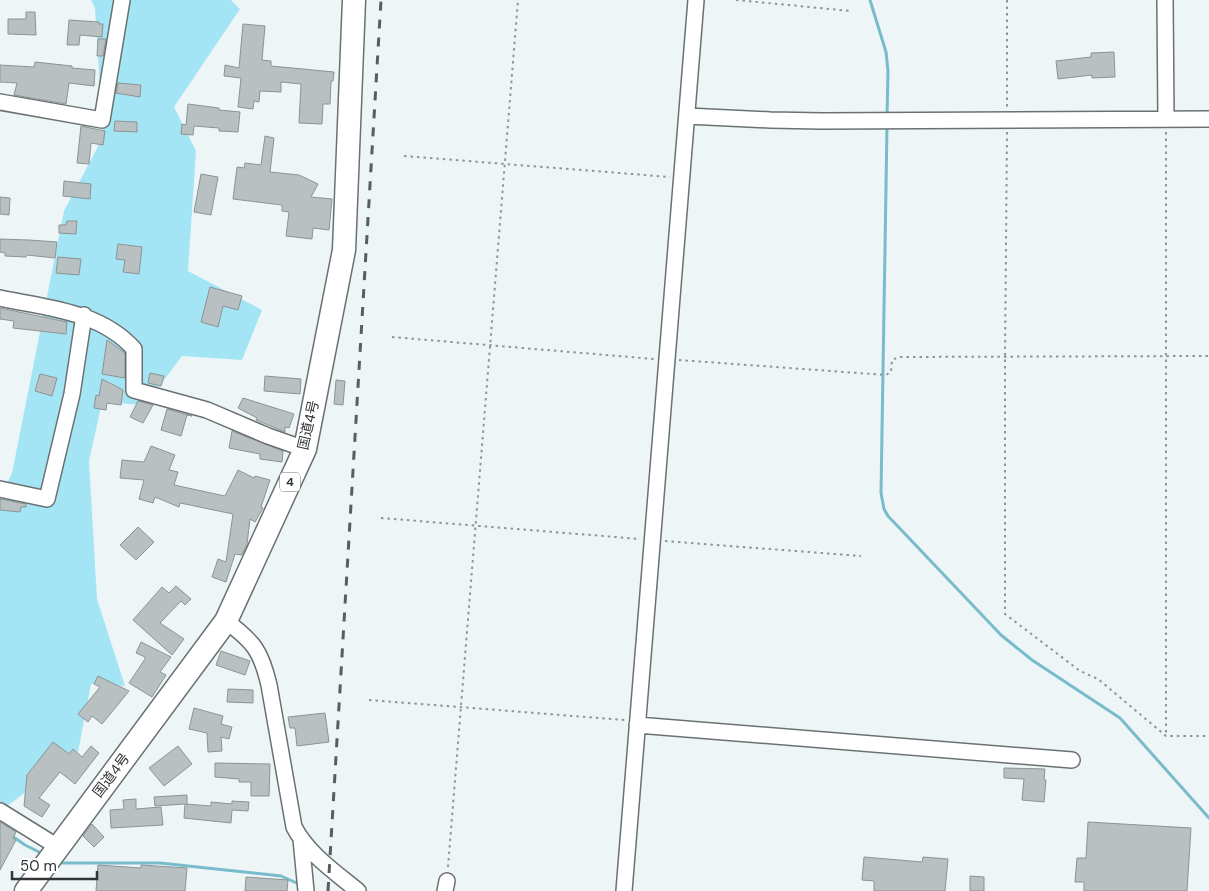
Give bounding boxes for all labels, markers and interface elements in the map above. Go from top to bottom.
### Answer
street label: 国道4号 [294,398,322,452]
road number: 4 [280,472,300,492]
street label: 国道4号 [89,749,133,801]
scale bar [12,848,98,880]
text: 50 m [20,856,57,876]

